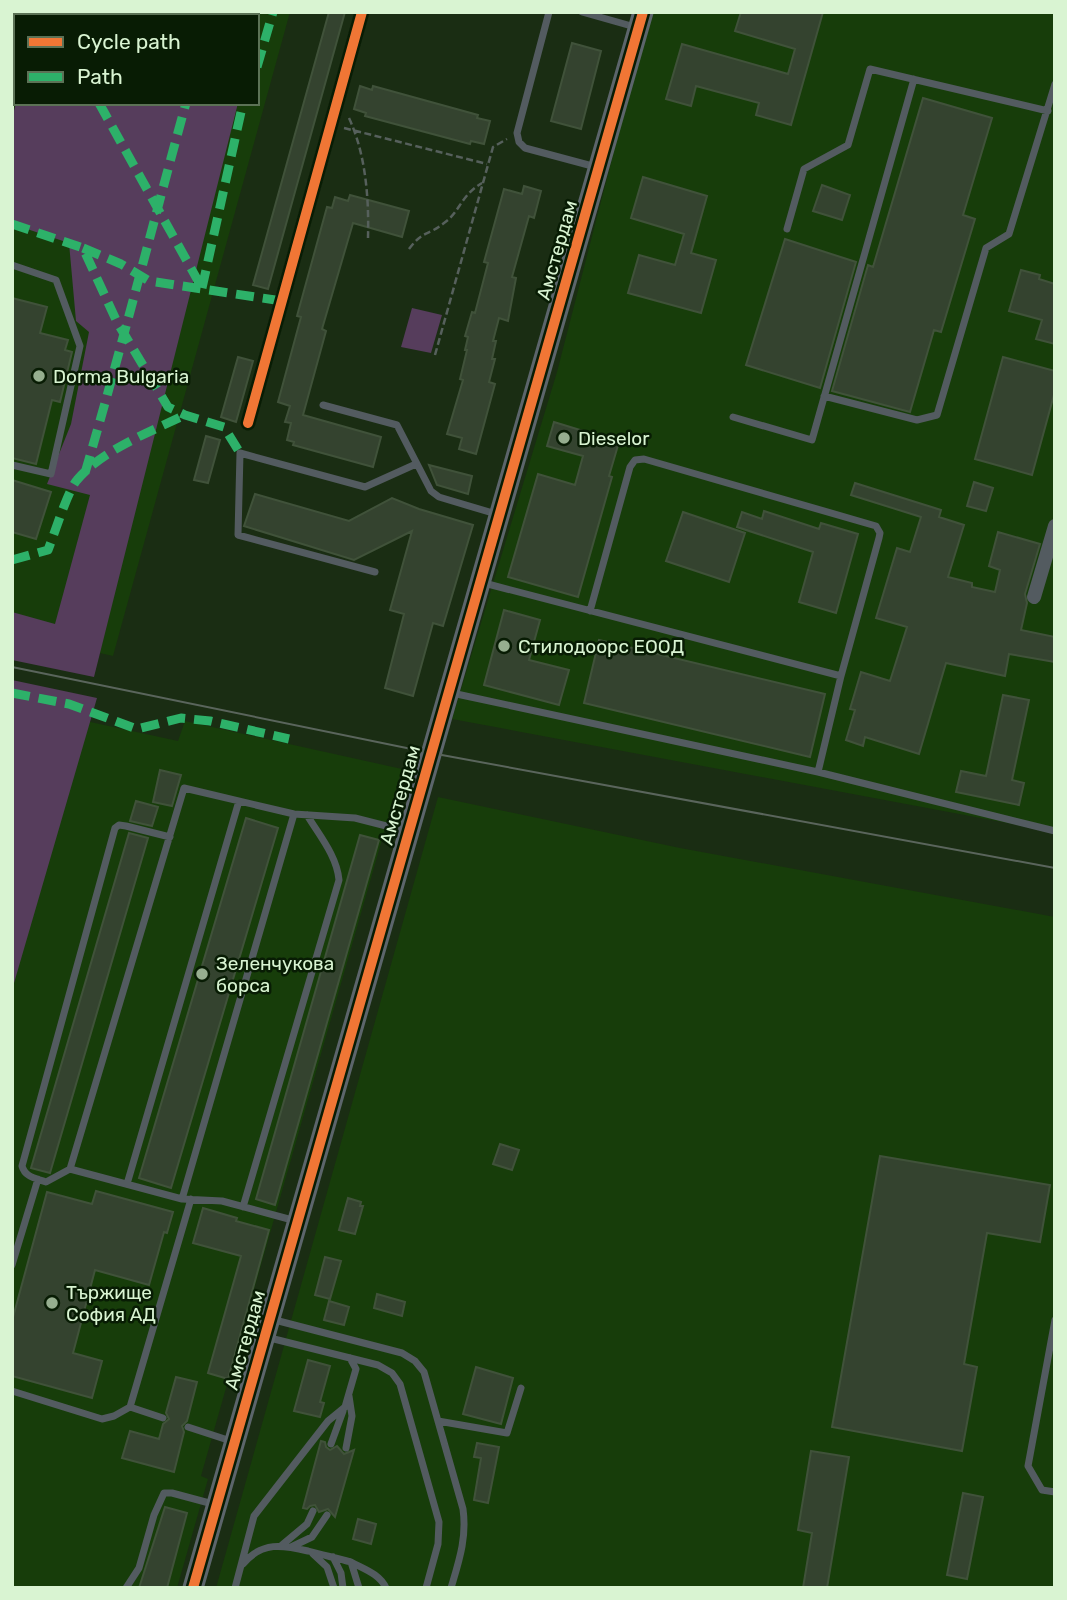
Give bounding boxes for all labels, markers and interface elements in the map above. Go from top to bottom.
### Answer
legend [14,14,259,105]
text: Cycle path [77,29,181,54]
text: Path [77,64,123,89]
street label: Амстердам [532,197,582,303]
place label: Dorma Bulgaria [53,365,189,388]
marker: Dorma Bulgaria [31,368,47,384]
place label: Dieselor [578,427,650,450]
marker: Dieselor [556,430,572,446]
place label: Стилодоорс ЕООД [518,635,684,658]
marker: Стилодоорс ЕООД [496,638,512,654]
street label: Амстердам [375,742,425,848]
place label: Зеленчукова борса [216,952,334,997]
marker: Зеленчукова борса [194,966,210,982]
place label: Тържище София АД [66,1281,156,1326]
street label: Амстердам [220,1287,270,1393]
marker: Тържище София АД [44,1295,60,1311]

